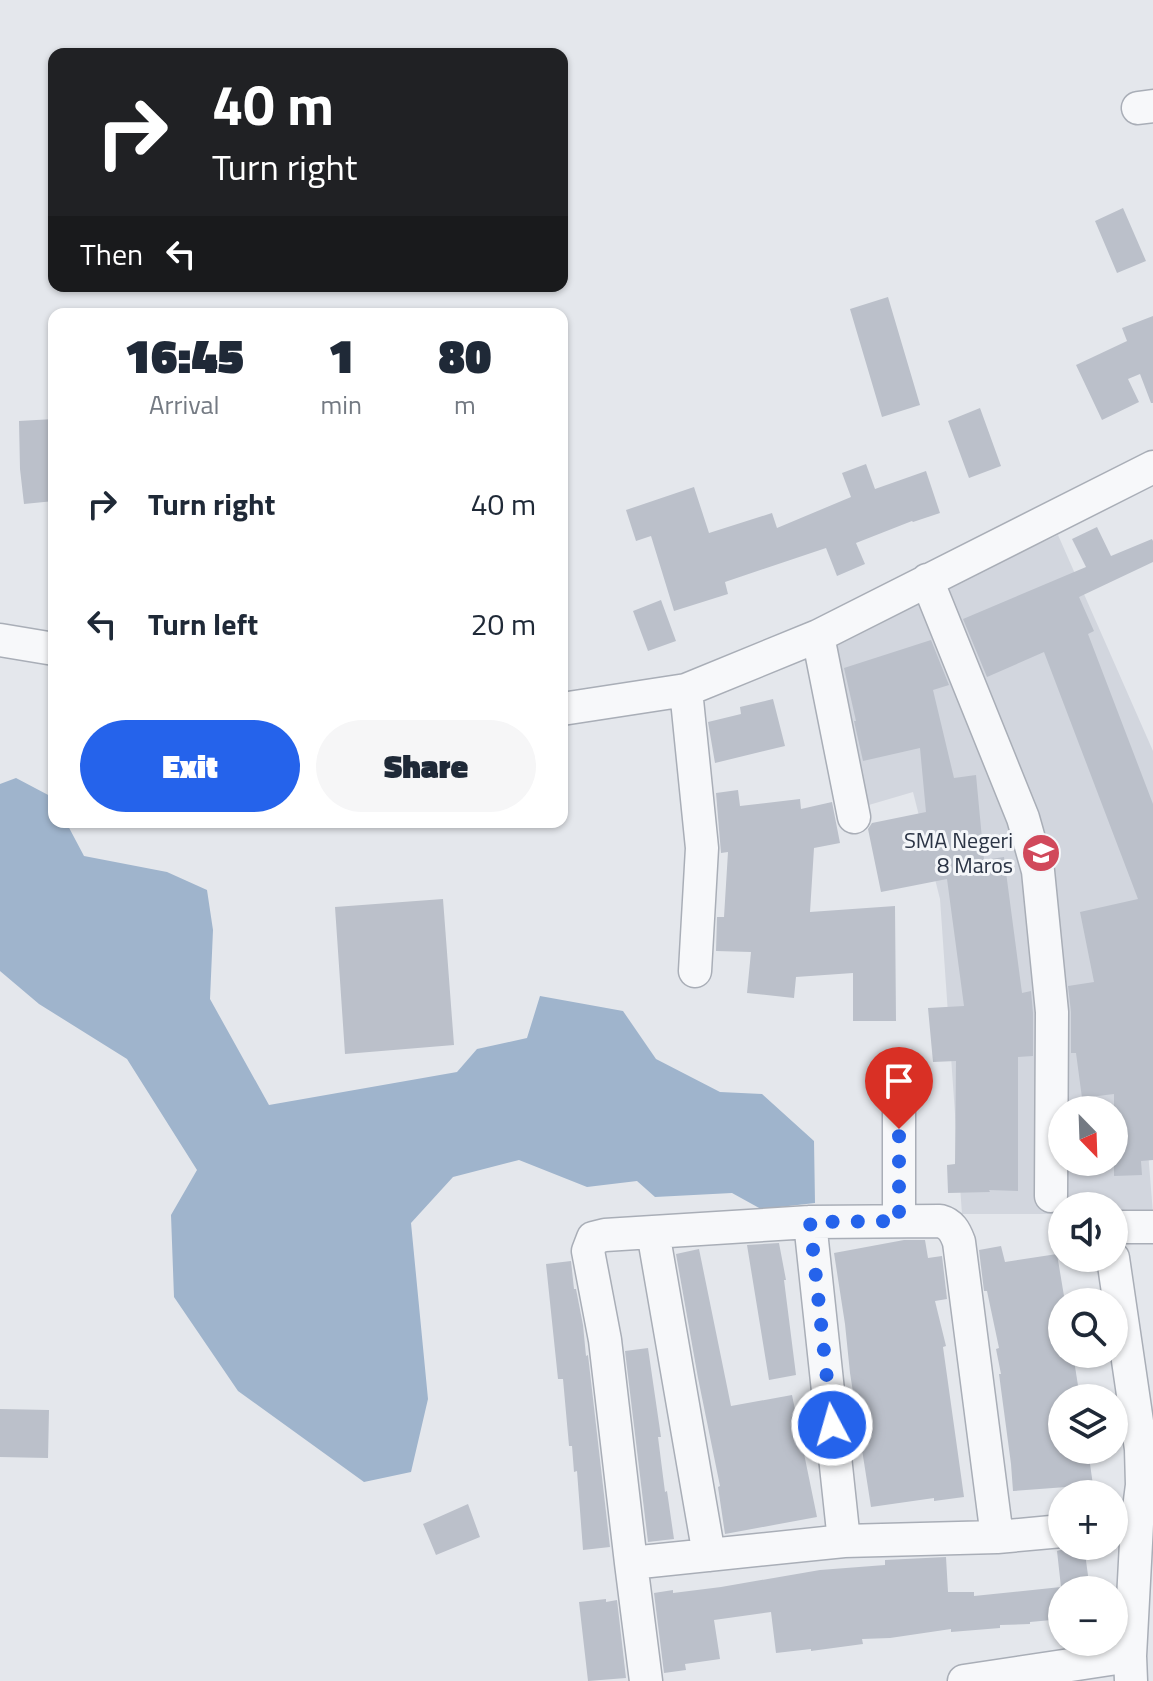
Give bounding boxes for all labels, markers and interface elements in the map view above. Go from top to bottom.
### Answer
text: 40 m [212,62,334,147]
icon: right [80,80,184,184]
text: Turn right [212,139,357,194]
text: Then [80,231,143,277]
icon: left [159,232,203,276]
text: 16:45 [125,319,244,392]
text: 1 [328,319,355,392]
text: 80 [439,319,491,392]
text: Arrival [149,385,220,424]
text: min [321,385,362,424]
text: m [454,385,476,424]
text: Turn right [148,481,276,527]
text: 40 m [471,481,536,527]
icon: right [80,482,124,526]
text: Turn left [148,601,258,647]
text: 20 m [471,601,536,647]
icon: left [80,602,124,646]
button: Exit [80,720,300,812]
button: Share [316,720,536,812]
place label: SMA Negeri 8 Maros [904,823,1013,882]
school or university icon: SMA Negeri 8 Maros [1020,832,1062,874]
pin [865,1047,933,1129]
icon: arrive [877,1059,921,1103]
north arrow [1048,1096,1128,1176]
map controls [1048,1096,1128,1656]
button: sound [1048,1192,1128,1272]
button: search [1048,1288,1128,1368]
position arrow [790,1383,874,1467]
button: layers [1048,1384,1128,1464]
button: + [1048,1480,1128,1560]
button: − [1048,1576,1128,1656]

